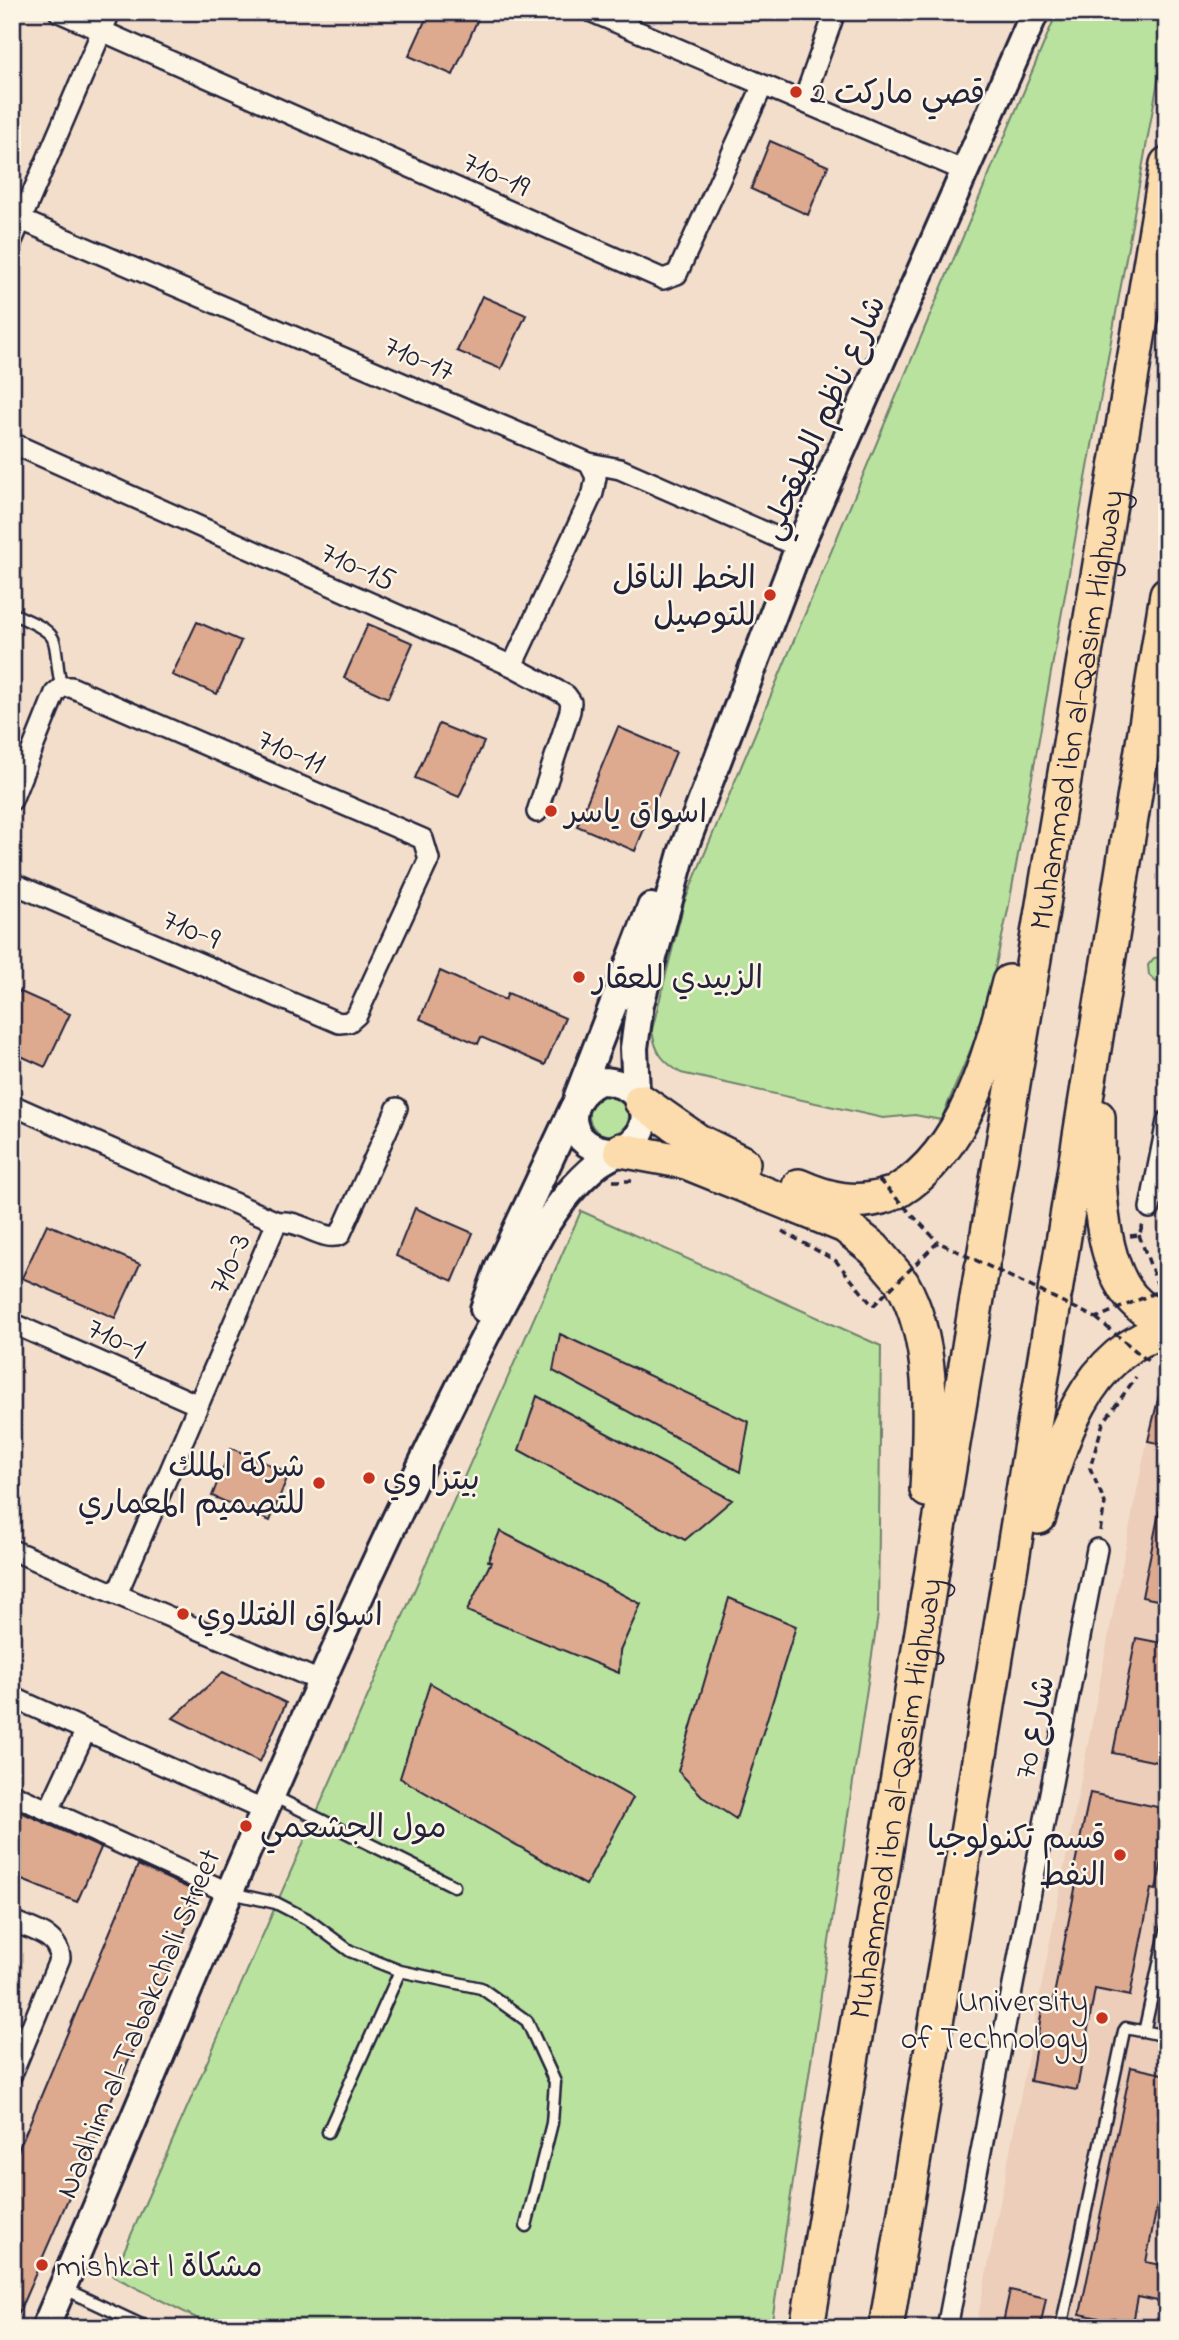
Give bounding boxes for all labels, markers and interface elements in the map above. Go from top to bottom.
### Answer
place label: قصي ماركت 2 [810,72,985,120]
marker: قصي ماركت 2 [788,84,804,100]
street label: 710-19 [455,141,537,212]
street label: شارع ناظم الطبقجلي [750,289,901,549]
street label: 710-17 [376,324,461,396]
street label: Muhammad ibn al-Qasim Highway [1019,486,1139,934]
street label: 710-15 [313,531,403,605]
place label: الخط الناقل للتوصيل [612,557,756,641]
marker: الخط الناقل للتوصيل [762,587,778,603]
street label: 710-11 [249,718,332,788]
place label: اسواق ياسر [562,791,707,838]
marker: اسواق ياسر [543,803,559,819]
street label: 710-9 [154,898,227,964]
place label: الزبيدي للعقار [590,957,763,1004]
marker: الزبيدي للعقار [571,969,587,985]
street label: 710-3 [197,1226,265,1302]
street label: 710-1 [79,1307,152,1374]
place label: شركة الملك للتصميم المعماري [78,1445,305,1529]
place label: بيتزا وي [383,1458,480,1505]
marker: بيتزا وي [361,1470,377,1486]
marker: شركة الملك للتصميم المعماري [311,1475,327,1491]
street label: Muhammad ibn al-Qasim Highway [838,1575,957,2022]
place label: اسواق الفتلاوي [197,1594,383,1641]
marker: اسواق الفتلاوي [175,1606,191,1622]
street label: شارع 70 [1003,1672,1069,1783]
place label: مول الجشعمي [260,1806,447,1854]
place label: قسم تكنولوجيا النفط [927,1817,1106,1901]
marker: مول الجشعمي [238,1818,254,1834]
street label: Nadhim al-Tabakchali Street [45,1842,235,2206]
marker: قسم تكنولوجيا النفط [1112,1847,1128,1863]
place label: University of Technology [901,1980,1088,2064]
marker: University of Technology [1094,2010,1110,2026]
place label: mishkat | مشكاة [56,2245,263,2292]
marker: mishkat | مشكاة [34,2257,50,2273]

